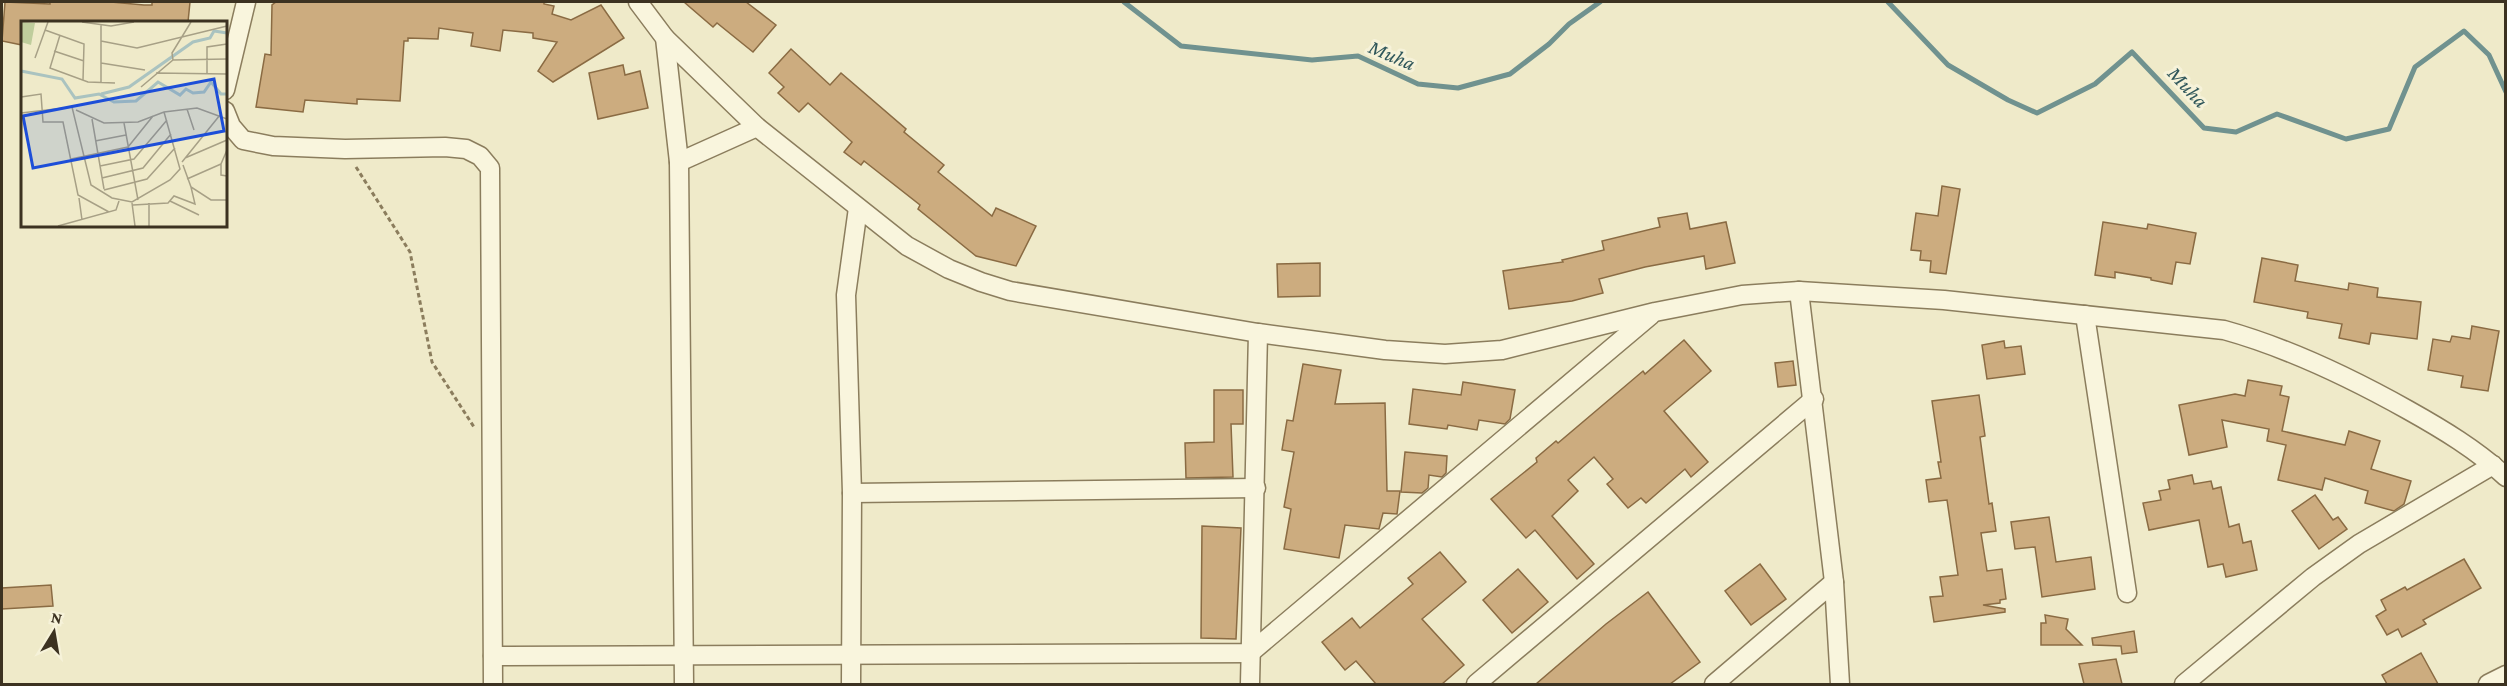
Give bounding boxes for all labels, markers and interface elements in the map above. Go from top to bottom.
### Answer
inset map [21,21,226,226]
water label: Muha [1364,34,1419,75]
water label: Muha [2162,61,2213,113]
north arrow [24,602,84,662]
text: N [50,608,64,627]

